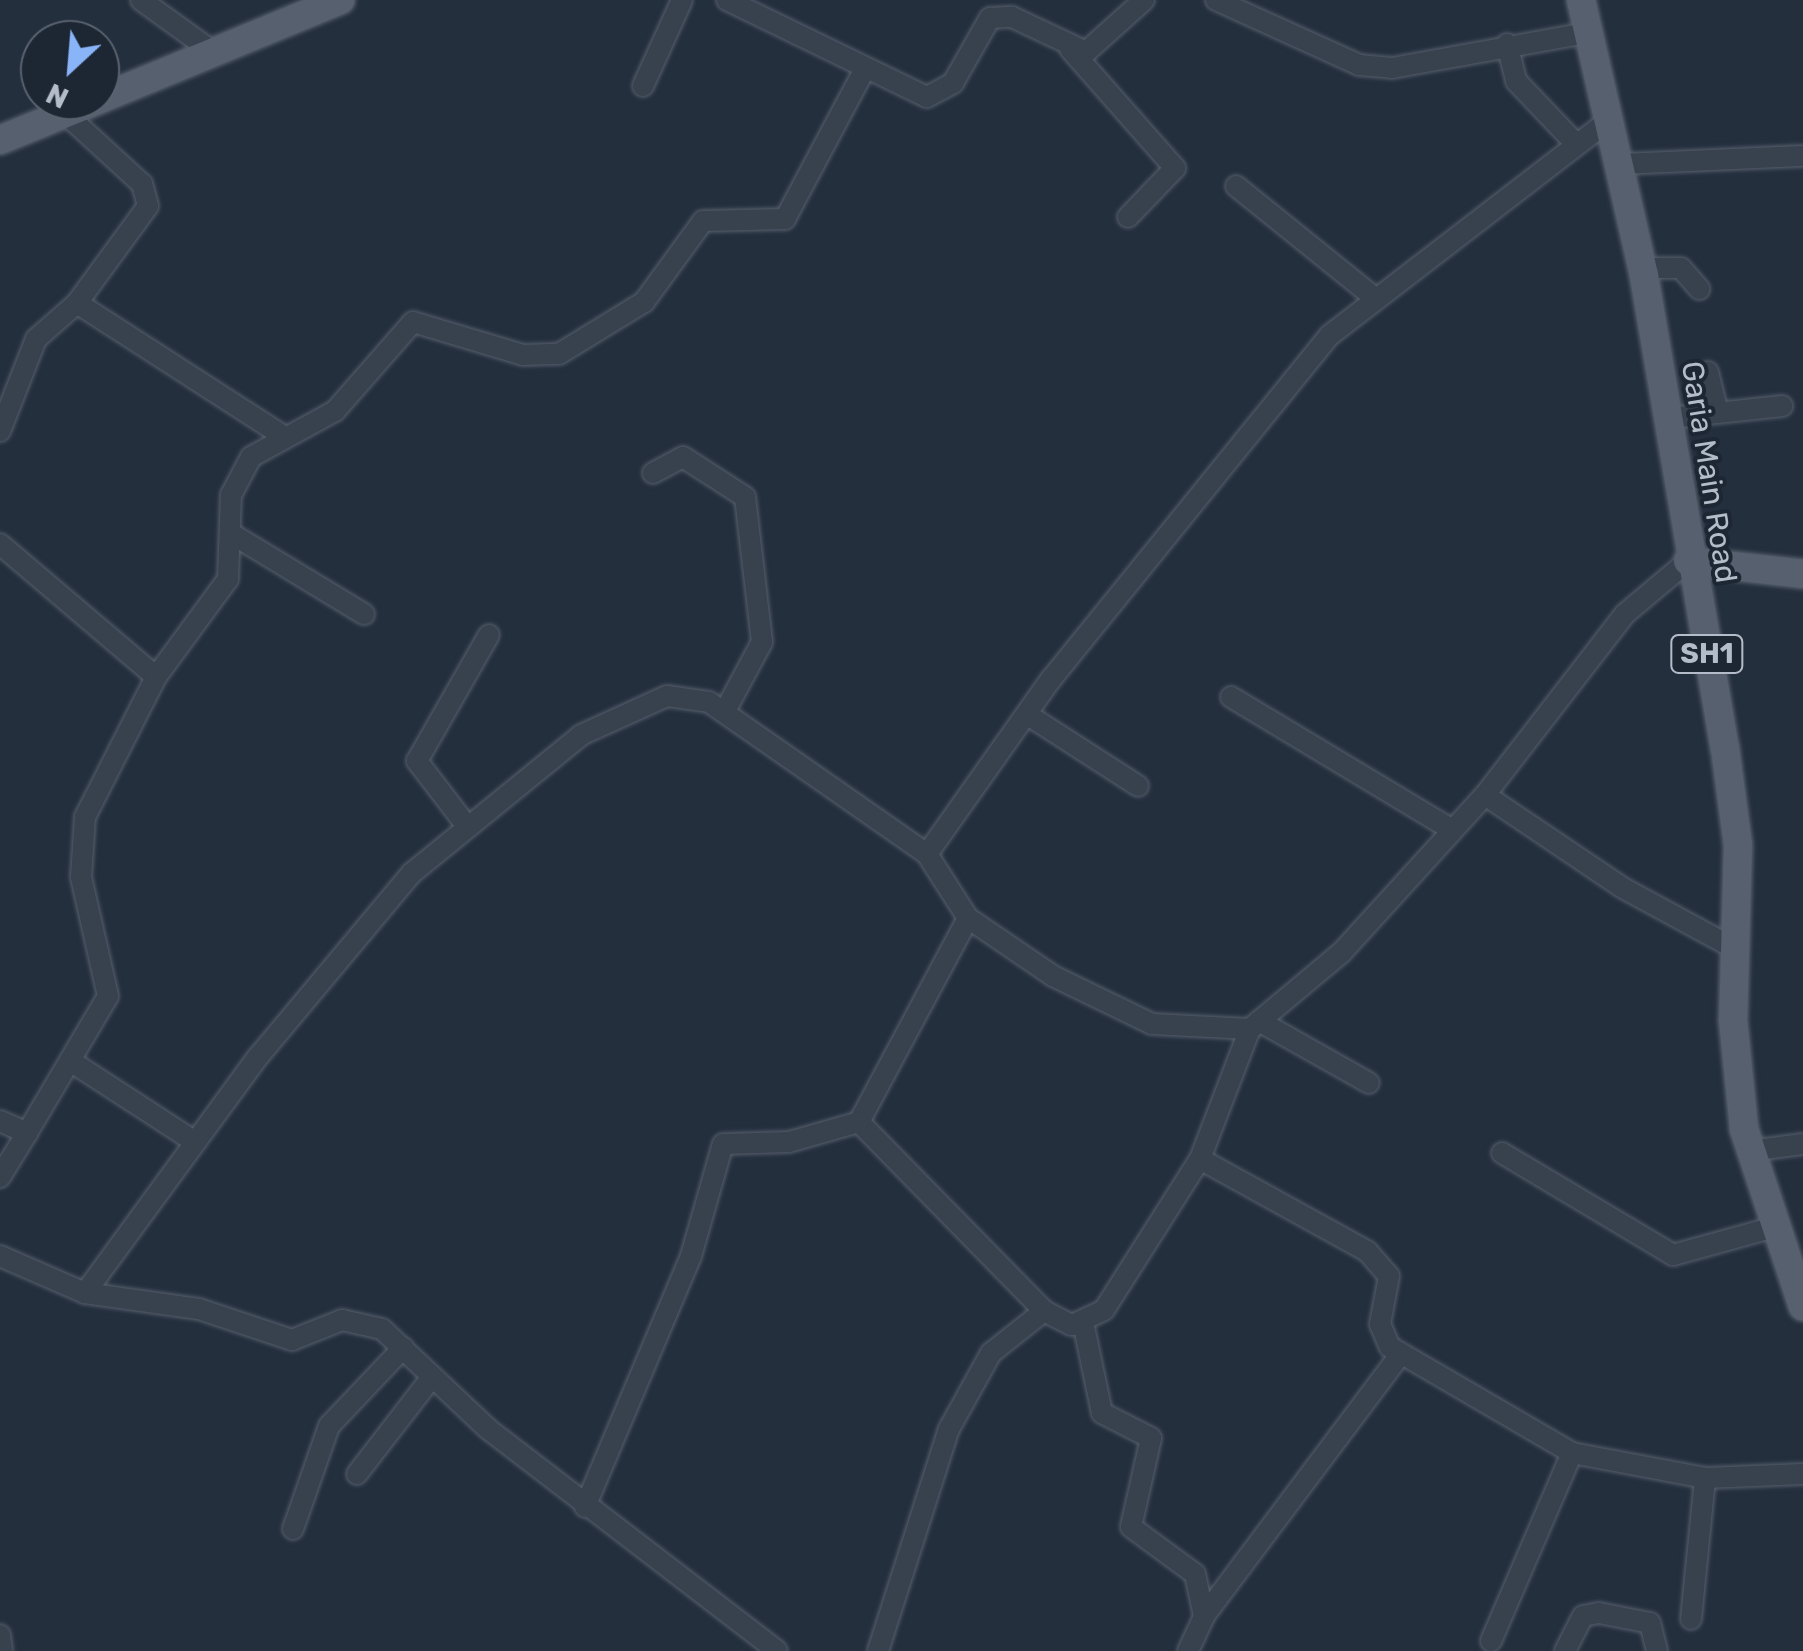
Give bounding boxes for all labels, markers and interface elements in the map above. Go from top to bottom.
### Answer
north arrow [20,20,120,120]
text: N [41,76,74,115]
street label: Garia Main Road [1674,359,1744,585]
road number: SH1 [1670,631,1744,677]

